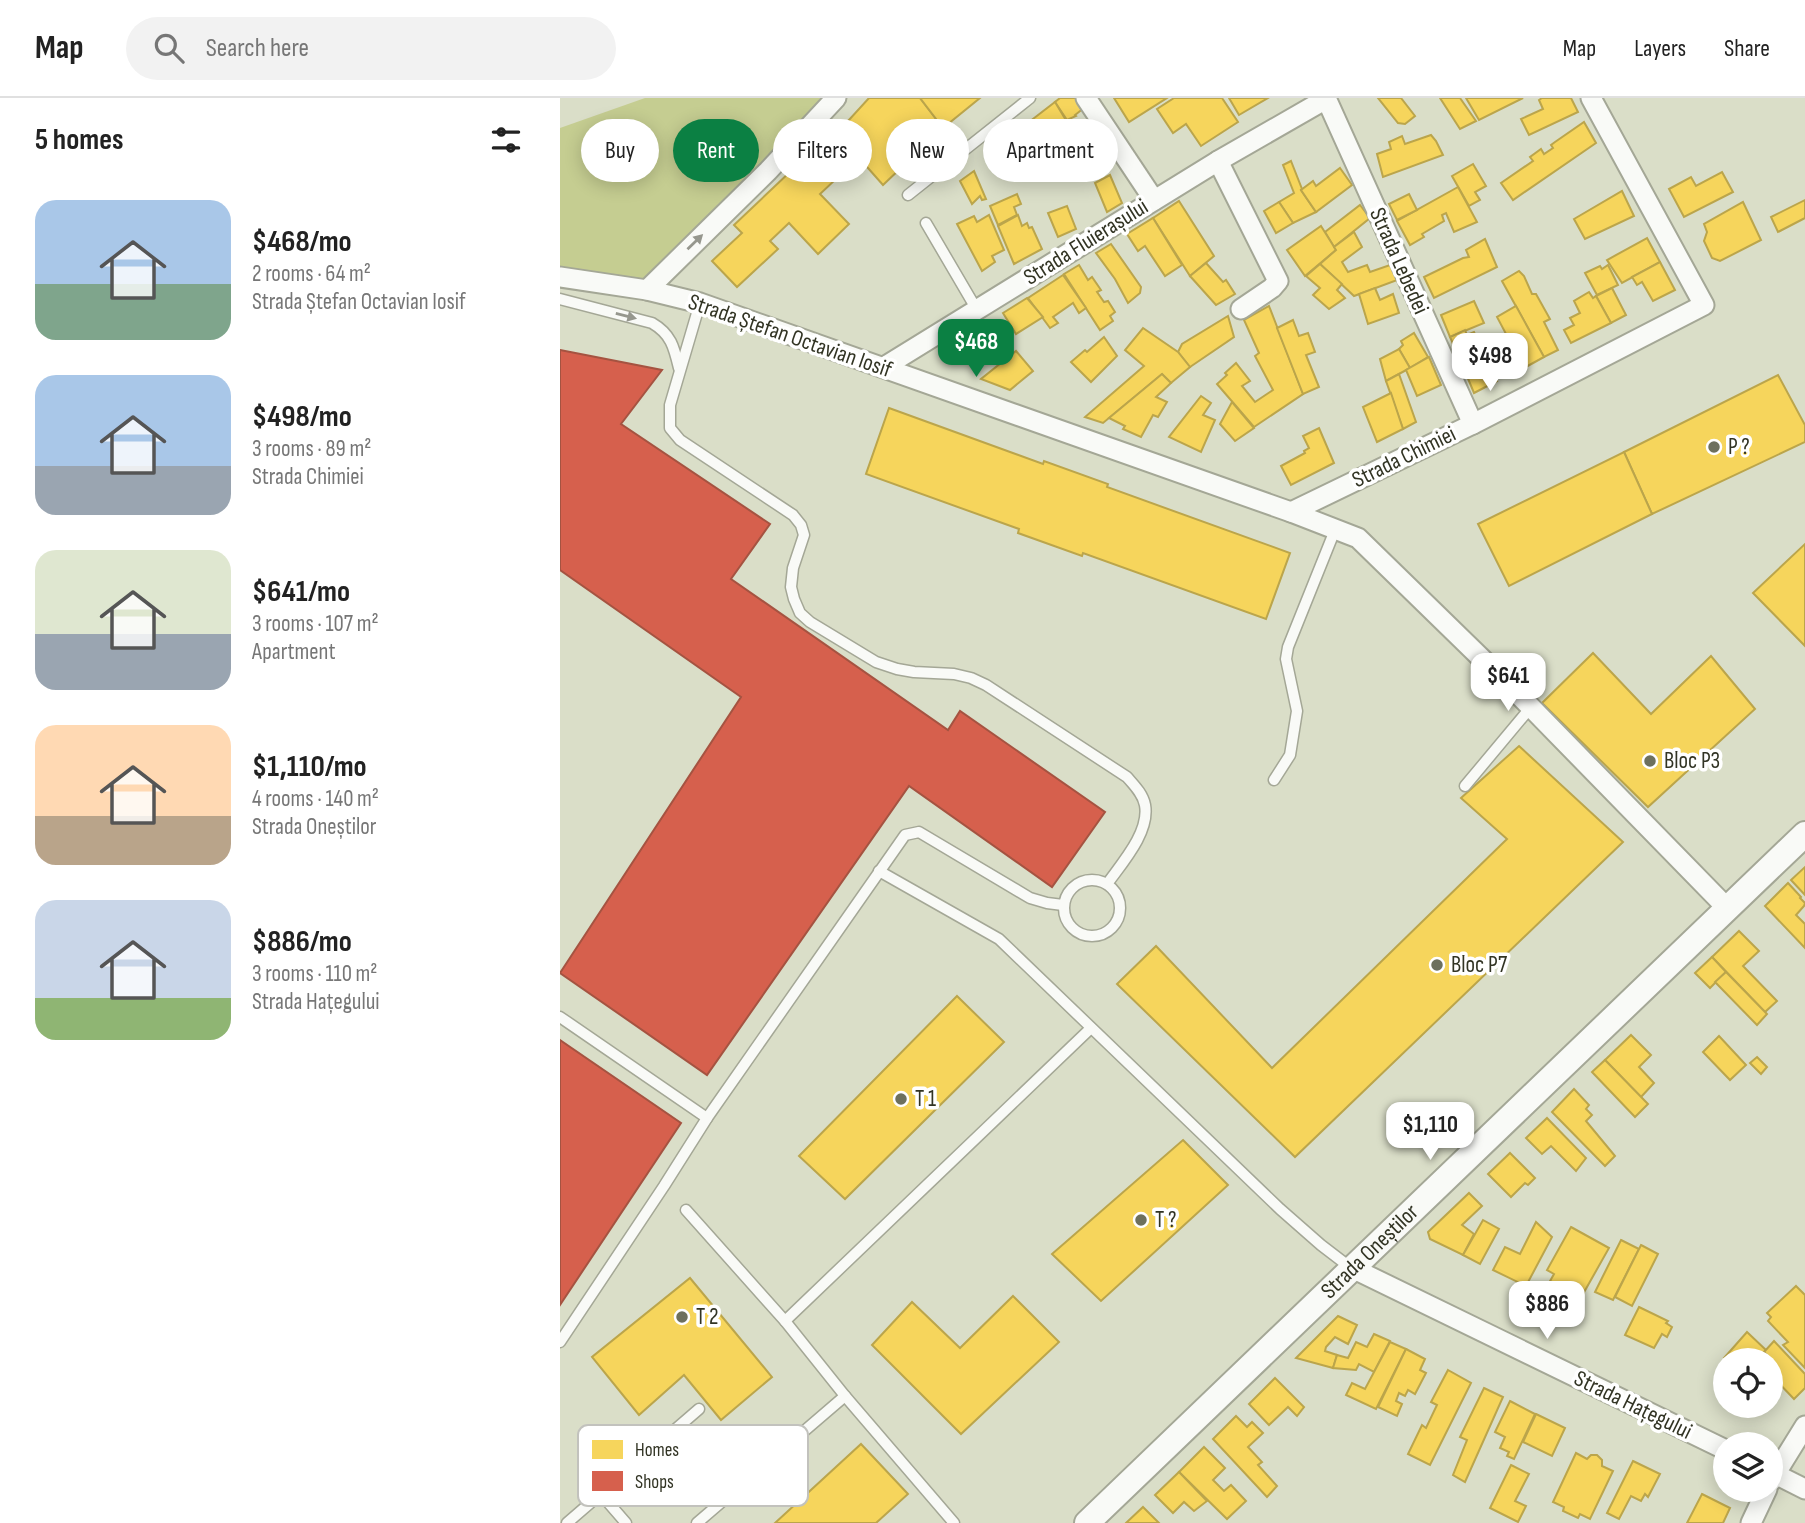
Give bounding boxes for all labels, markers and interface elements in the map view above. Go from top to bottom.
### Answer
search box [126,17,616,80]
text: Map [35,28,84,68]
icon: search [150,29,188,67]
text: Search here [206,33,309,64]
text: Map [1563,34,1596,63]
text: Layers [1634,34,1686,63]
text: Share [1724,34,1770,63]
chip: Buy [581,119,659,182]
chip: Rent [673,119,759,182]
chip: Filters [773,119,872,182]
chip: New [886,119,969,182]
chip: Apartment [983,119,1118,182]
icon: filters [487,121,525,159]
text: 5 homes [35,122,124,158]
street label: Strada Fluierașului [1019,193,1153,291]
street label: Strada Lebedei [1363,203,1435,319]
text: $468/mo [252,224,352,260]
icon: home [91,228,175,312]
one-way arrow [687,233,704,250]
text: 2 rooms · 64 m² [252,260,371,288]
text: Strada Ștefan Octavian Iosif [252,288,466,316]
street label: Strada Ștefan Octavian Iosif [684,288,896,384]
one-way arrow [615,311,637,322]
pin: $468 [935,320,1017,379]
text: $468 [954,328,998,356]
pin: $498 [1449,334,1531,393]
text: $498 [1468,342,1512,370]
text: $498/mo [252,399,352,435]
icon: home [91,403,175,487]
street label: Strada Chimiei [1348,420,1460,494]
place label: P ? [1728,433,1750,461]
text: 3 rooms · 89 m² [252,435,371,463]
marker: P ? [1706,439,1722,455]
text: Strada Chimiei [252,463,364,491]
text: $641/mo [252,574,350,610]
icon: home [91,578,175,662]
text: 3 rooms · 107 m² [252,610,379,638]
text: Apartment [252,638,336,666]
pin: $641 [1467,654,1549,713]
text: $641 [1487,662,1529,690]
place label: Bloc P3 [1664,747,1720,775]
text: $1,110/mo [252,749,367,785]
icon: home [91,753,175,837]
marker: Bloc P3 [1642,753,1658,769]
text: 4 rooms · 140 m² [252,785,379,813]
text: Strada Oneștilor [252,813,376,841]
text: $886/mo [252,924,352,960]
icon: home [91,928,175,1012]
place label: Bloc P7 [1451,951,1507,979]
marker: Bloc P7 [1429,957,1445,973]
text: 3 rooms · 110 m² [252,960,377,988]
text: Strada Hațegului [252,988,380,1016]
place label: T 1 [915,1085,936,1113]
marker: T 1 [893,1091,909,1107]
pin: $1,110 [1373,1102,1487,1162]
text: $1,110 [1402,1111,1458,1139]
street label: Strada Oneștilor [1315,1198,1425,1305]
place label: T ? [1155,1206,1176,1234]
marker: T ? [1133,1212,1149,1228]
pin: $886 [1506,1282,1588,1341]
text: $886 [1525,1290,1569,1318]
place label: T 2 [696,1303,718,1331]
marker: T 2 [674,1309,690,1325]
map controls [1713,1348,1783,1502]
button: locate [1713,1348,1783,1418]
street label: Strada Hațegului [1570,1364,1696,1446]
legend [578,1425,808,1506]
button: layers [1713,1432,1783,1502]
text: Homes [635,1439,679,1462]
text: Shops [635,1471,674,1494]

